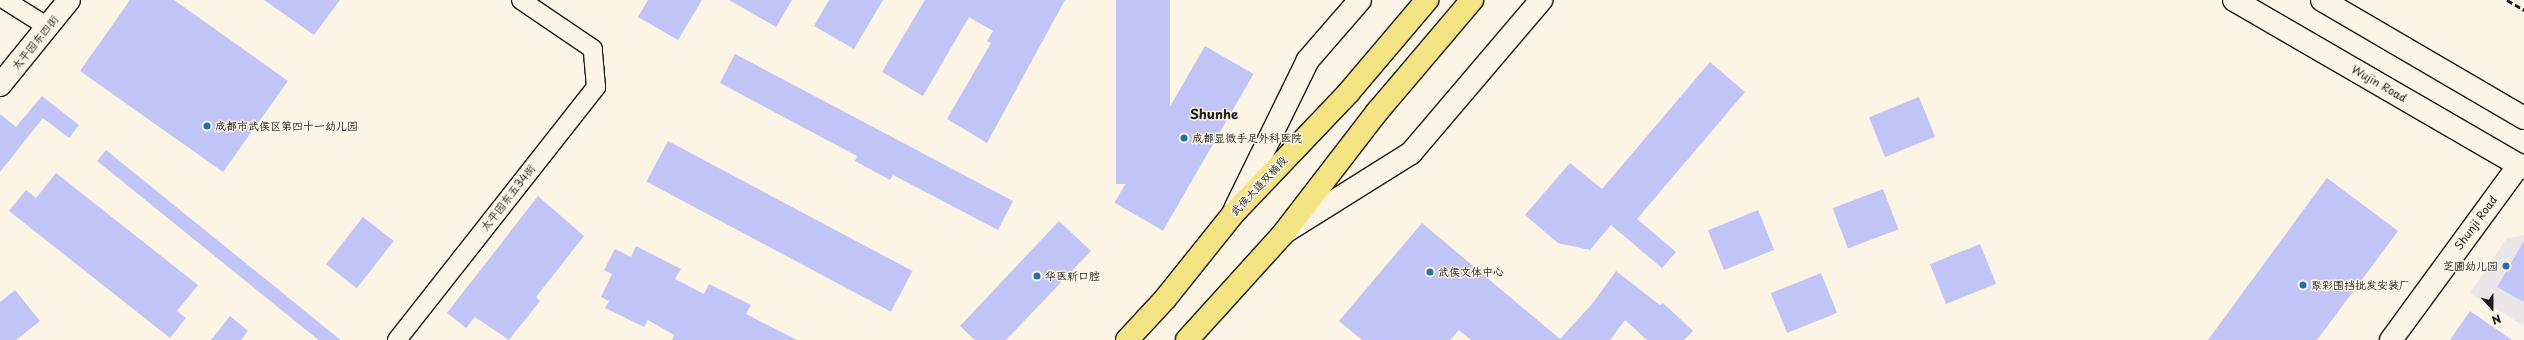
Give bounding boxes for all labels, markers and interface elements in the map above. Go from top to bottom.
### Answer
street label: 太平园东四街 [9,13,61,73]
street label: Wujin Road [2349,63,2409,105]
district label: Shunhe [1190,106,1238,122]
place label: 成都市武侯区第四十一幼儿园 [215,119,358,133]
marker: 成都市武侯区第四十一幼儿园 [202,121,212,131]
place label: 成都显微手足外科医院 [1192,131,1302,145]
marker: 成都显微手足外科医院 [1179,133,1189,143]
street label: 武侯大道双楠段 [1228,153,1290,219]
street label: 太平园东五34街 [478,162,538,234]
street label: Shunji Road [2452,193,2500,253]
place label: 芝圃幼儿园 [2443,259,2498,273]
marker: 芝圃幼儿园 [2501,261,2511,271]
place label: 武侯文体中心 [1438,265,1504,279]
marker: 武侯文体中心 [1425,267,1435,277]
place label: 华医新口腔 [1045,269,1100,283]
marker: 华医新口腔 [1032,271,1042,281]
place label: 聚彩围挡批发安装厂 [2311,278,2410,292]
marker: 聚彩围挡批发安装厂 [2298,280,2308,290]
north arrow [2472,288,2512,328]
text: N [2489,310,2504,329]

